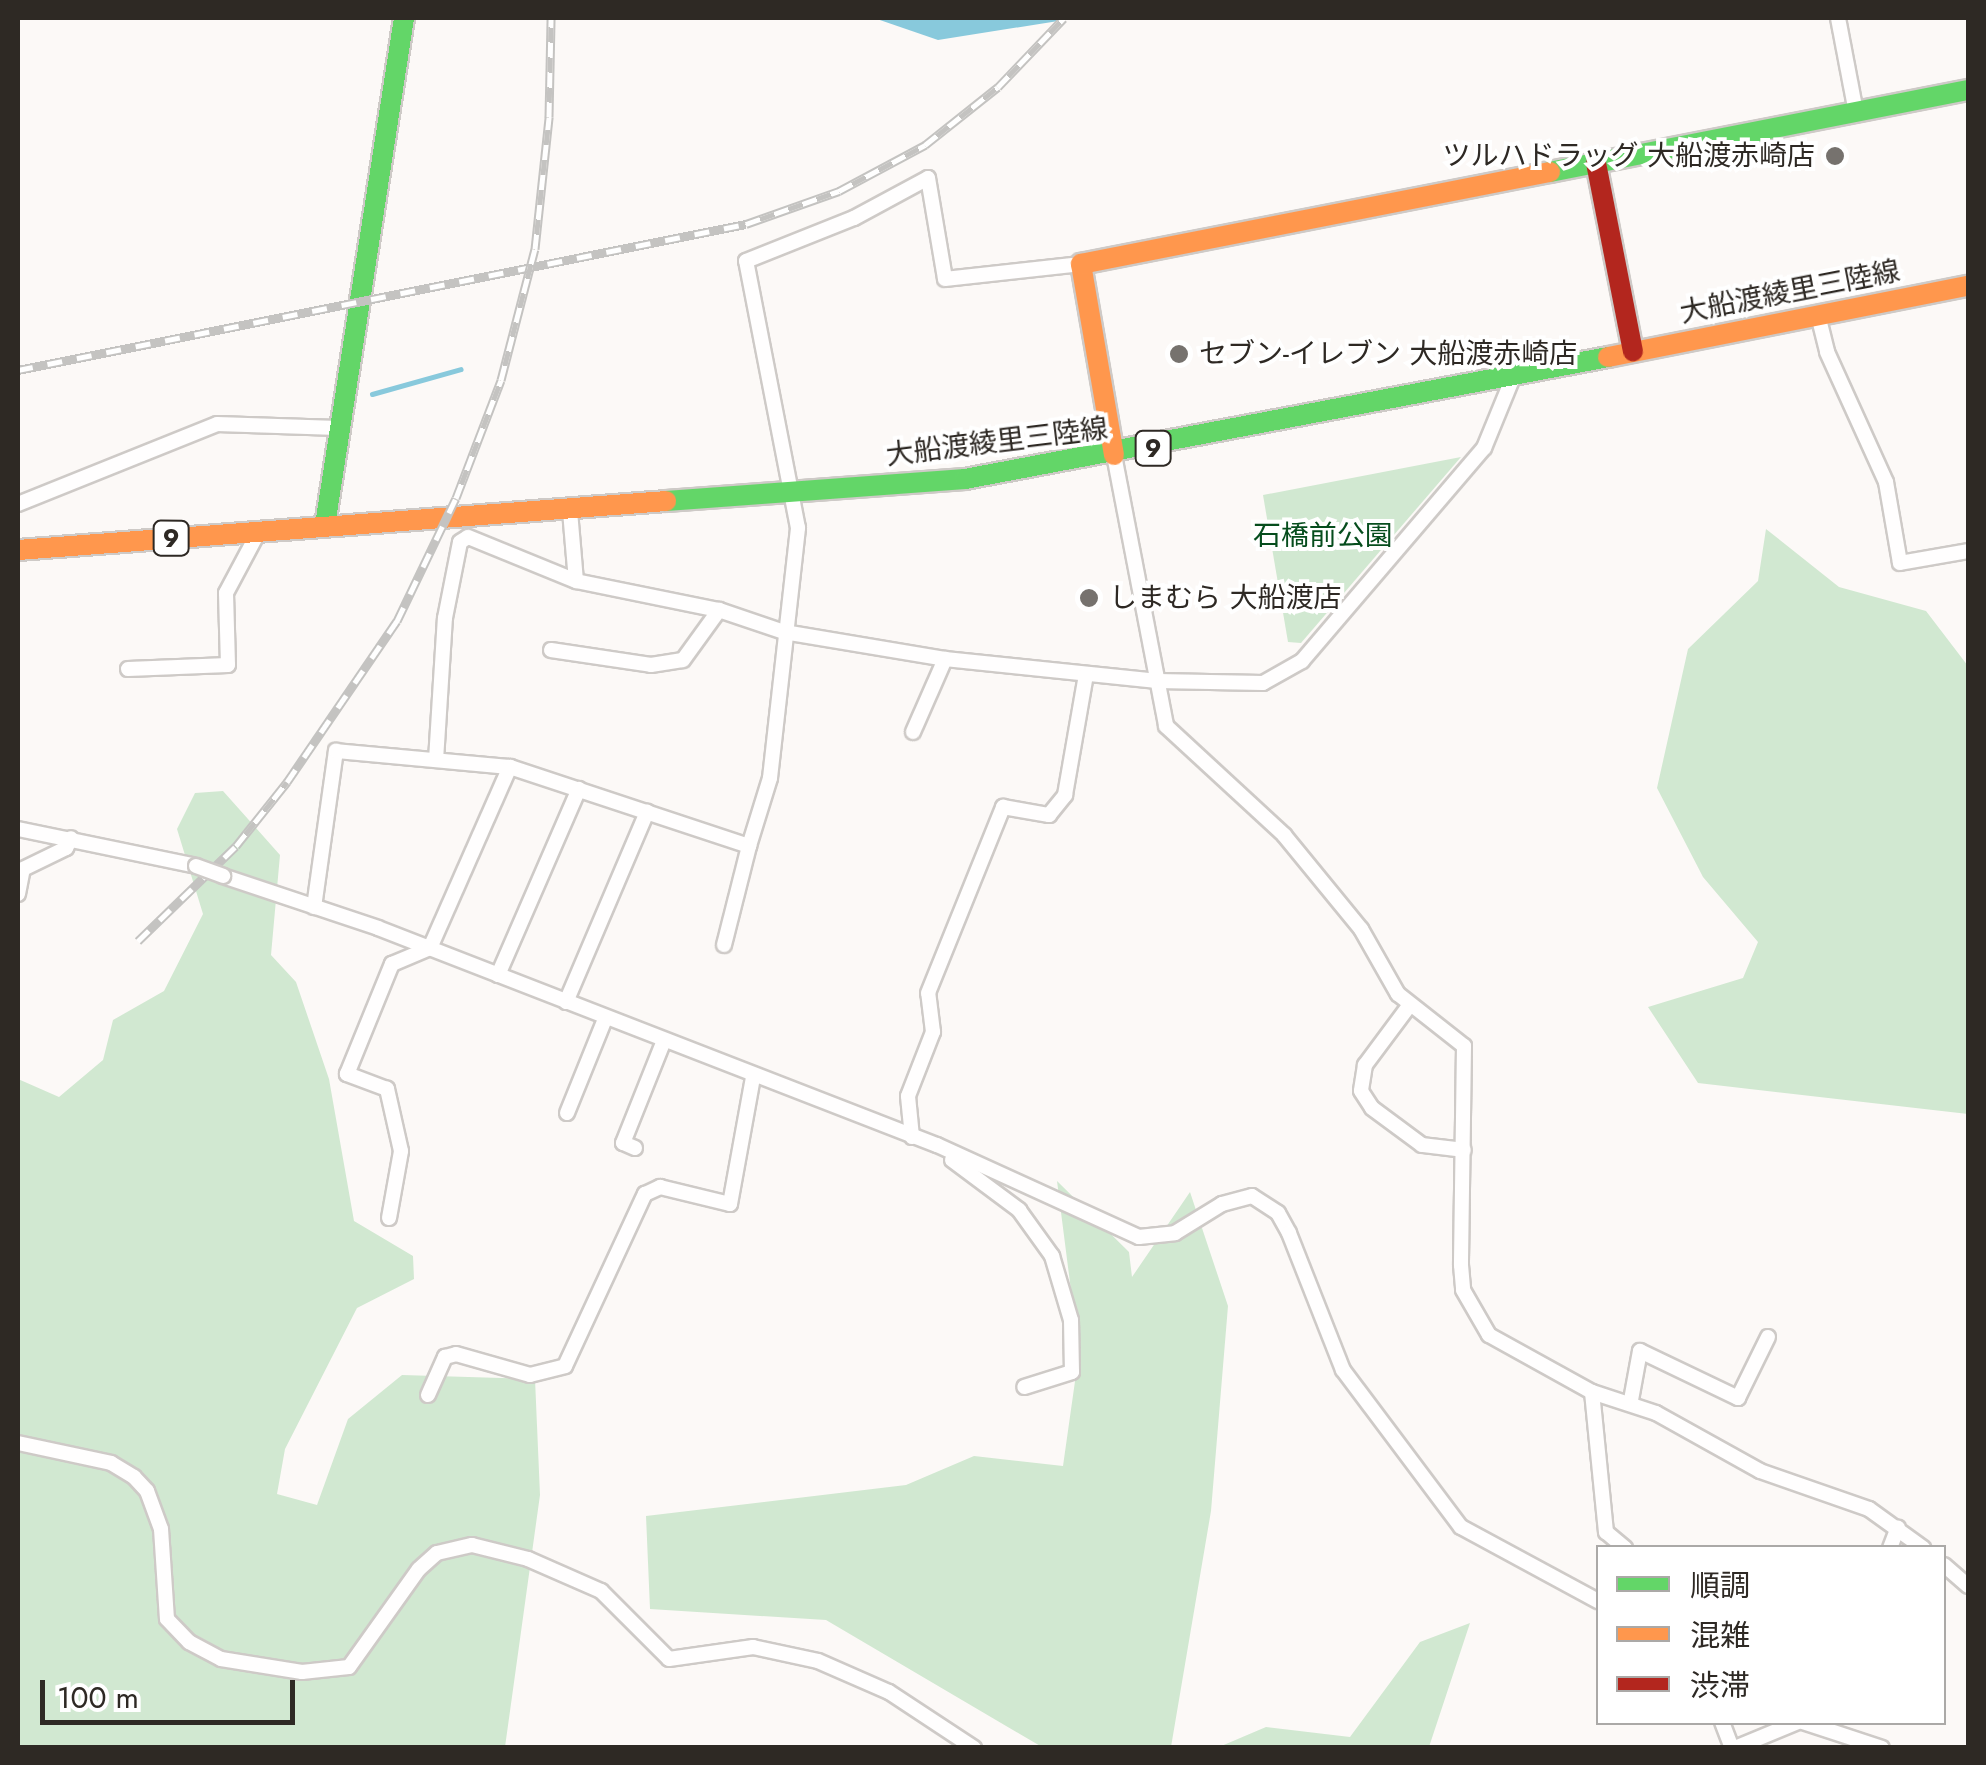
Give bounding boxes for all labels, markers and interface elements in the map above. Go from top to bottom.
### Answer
place label: ツルハドラッグ 大船渡赤崎店 [1443,139,1815,173]
marker: ツルハドラッグ 大船渡赤崎店 [1824,145,1846,167]
street label: 大船渡綾里三陸線 [1677,254,1903,330]
place label: セブン-イレブン 大船渡赤崎店 [1199,337,1577,371]
marker: セブン-イレブン 大船渡赤崎店 [1168,343,1190,365]
street label: 大船渡綾里三陸線 [884,412,1110,472]
road number: 9 [1133,428,1173,468]
road number: 9 [151,518,191,558]
park label: 石橋前公園 [1253,519,1393,553]
place label: しまむら 大船渡店 [1109,581,1341,615]
marker: しまむら 大船渡店 [1078,587,1100,609]
legend [1596,1545,1946,1725]
text: 順調 [1690,1564,1750,1607]
text: 混雑 [1690,1614,1750,1657]
scale bar [45,1660,300,1722]
text: 渋滞 [1690,1664,1750,1707]
text: 100 m [57,1676,139,1719]

